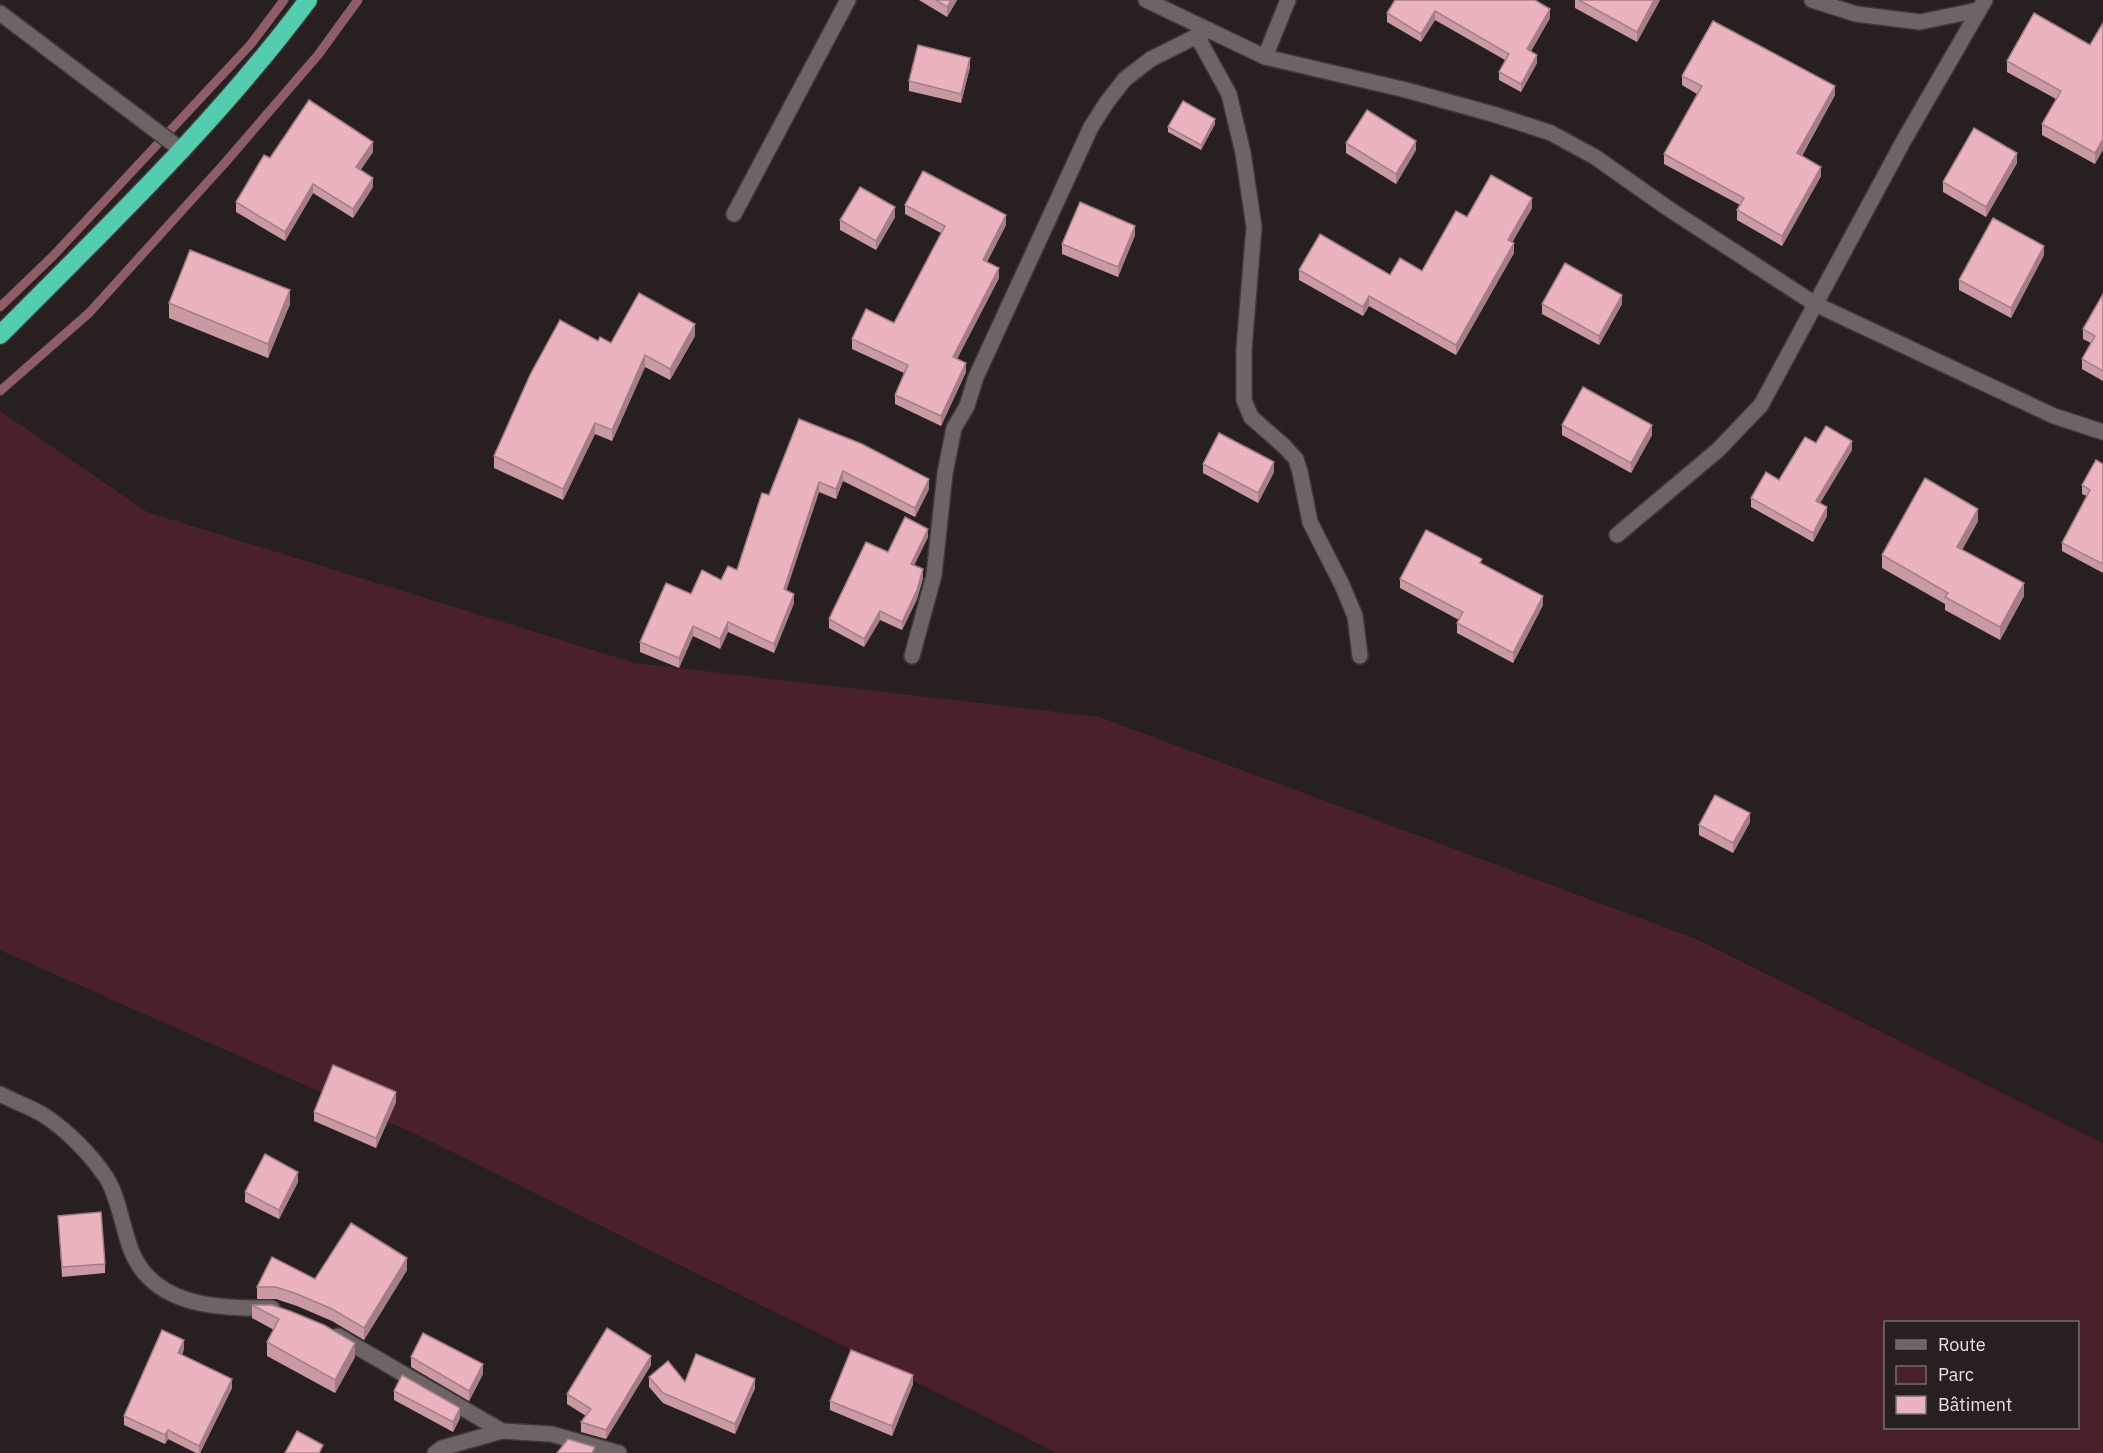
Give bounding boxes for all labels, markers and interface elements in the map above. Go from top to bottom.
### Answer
legend [1884,1321,2079,1429]
text: Route [1938,1333,1986,1356]
text: Parc [1938,1363,1974,1386]
text: Bâtiment [1938,1393,2012,1416]

